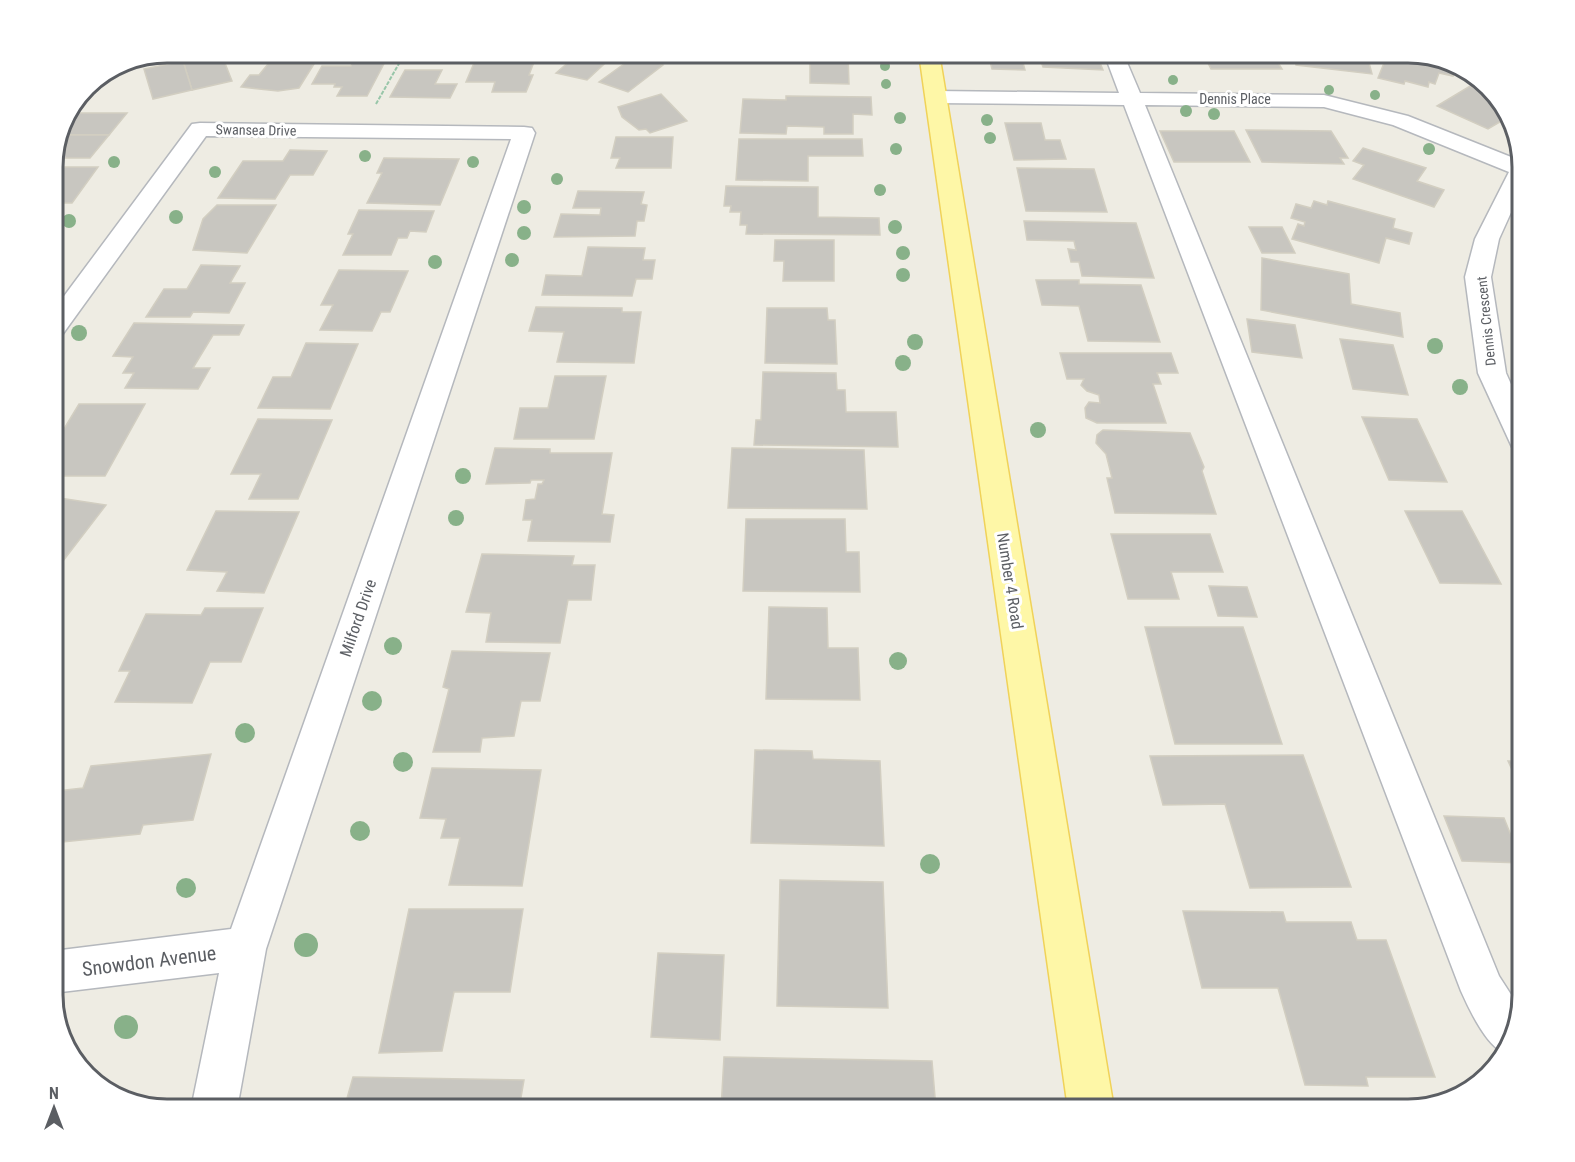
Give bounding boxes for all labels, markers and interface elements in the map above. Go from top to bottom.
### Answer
street label: Dennis Place [1199,91,1271,107]
street label: Swansea Drive [216,121,297,139]
street label: Dennis Crescent [1473,275,1499,367]
street label: Number 4 Road [993,531,1027,631]
street label: Milford Drive [336,577,380,659]
street label: Snowdon Avenue [81,941,217,981]
north arrow [24,1078,84,1138]
text: N [49,1084,59,1103]

